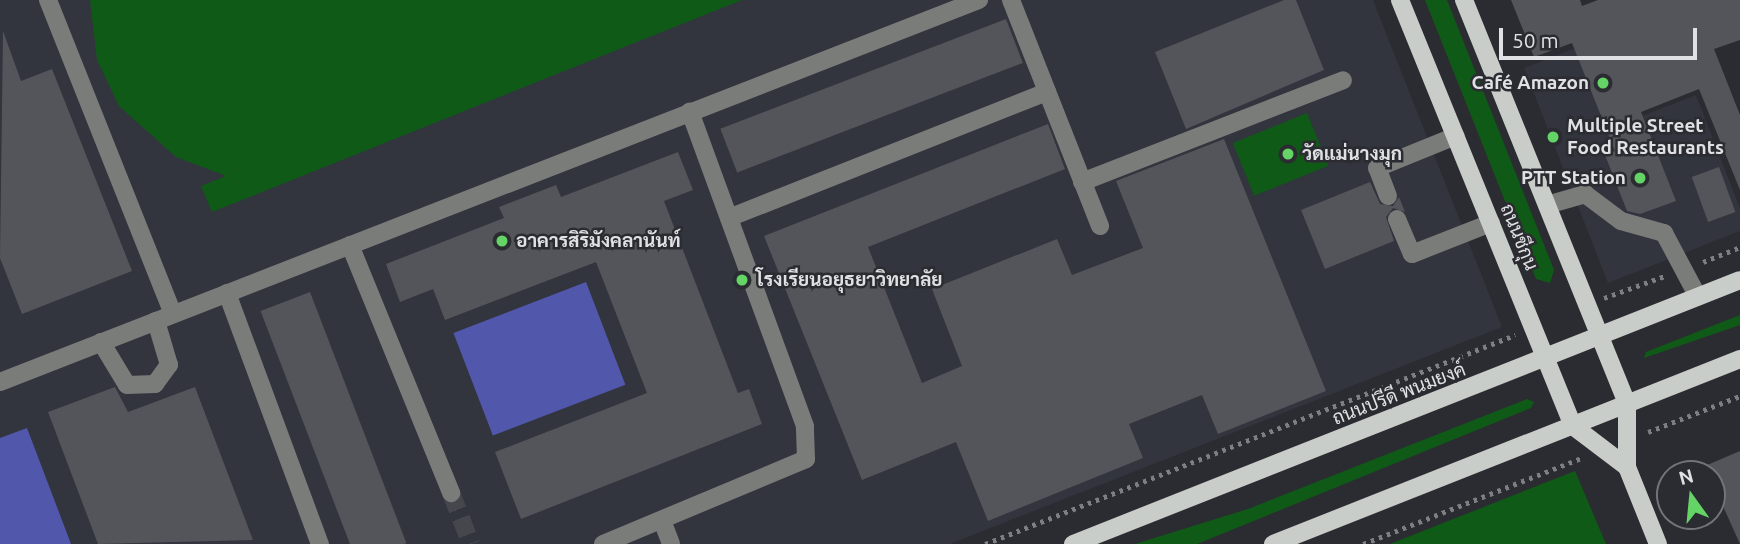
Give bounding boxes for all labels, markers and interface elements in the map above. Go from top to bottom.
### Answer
scale bar [1502,14,1700,58]
text: 50 m [1512,28,1559,52]
place label: Café Amazon [1472,72,1589,94]
marker: Café Amazon [1595,75,1611,91]
place label: Multiple Street Food Restaurants [1567,115,1724,159]
marker: Multiple Street Food Restaurants [1545,129,1561,145]
place label: วัดแม่นางมุก [1302,143,1402,165]
marker: วัดแม่นางมุก [1280,146,1296,162]
place label: PTT Station [1521,167,1626,189]
marker: PTT Station [1632,170,1648,186]
street label: ถนนชีกุน [1495,200,1543,274]
place label: อาคารสิริมังคลานันท์ [516,230,681,252]
marker: อาคารสิริมังคลานันท์ [494,233,510,249]
place label: โรงเรียนอยุธยาวิทยาลัย [756,269,943,291]
marker: โรงเรียนอยุธยาวิทยาลัย [734,272,750,288]
street label: ถนนปรีดี พนมยงค์ [1329,358,1469,430]
north arrow [1656,460,1726,530]
text: N [1676,464,1696,489]

